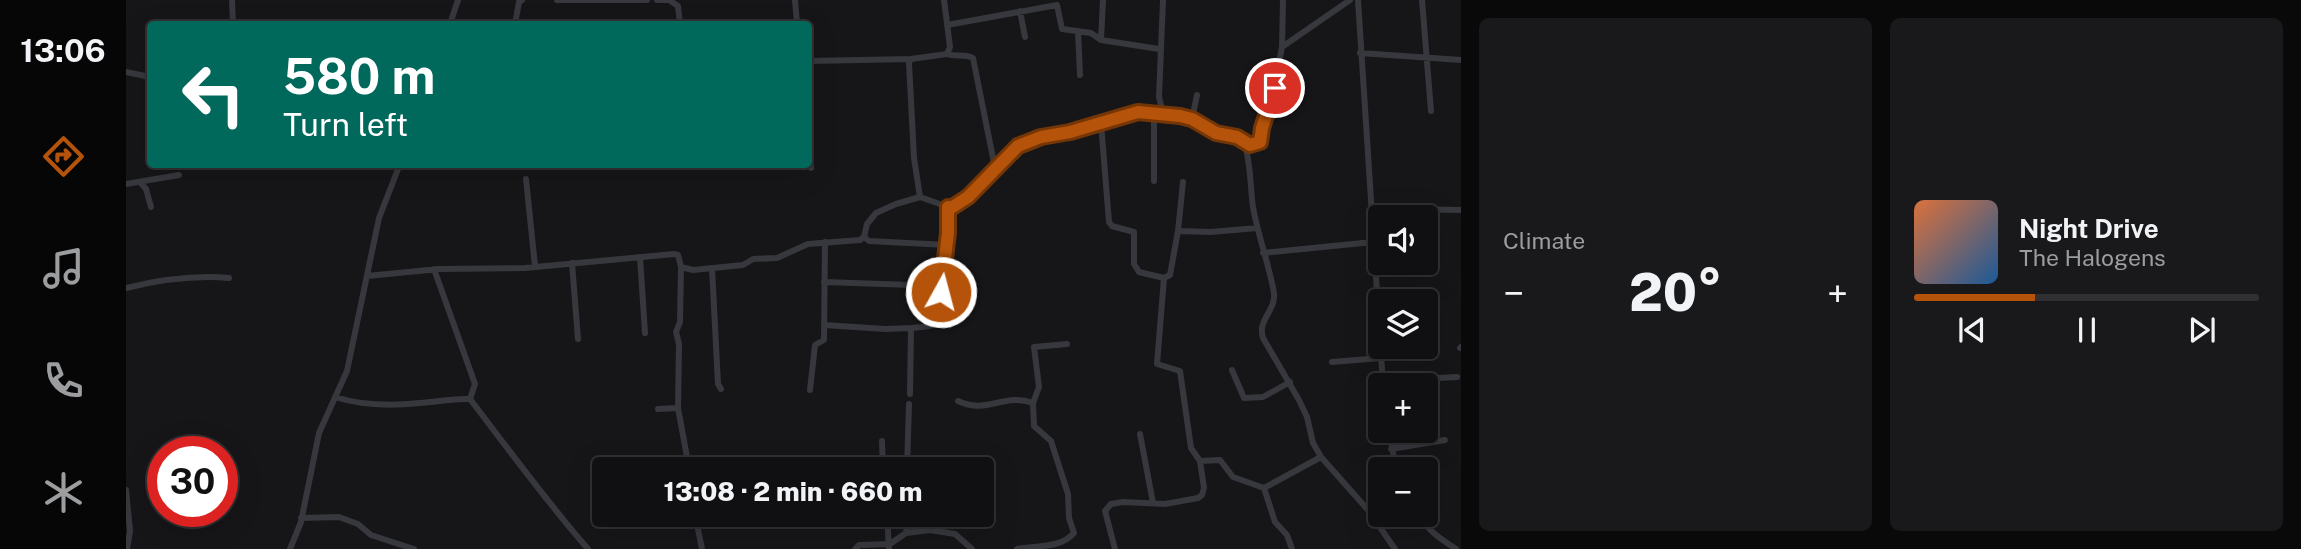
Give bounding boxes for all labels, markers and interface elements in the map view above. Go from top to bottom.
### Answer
text: 13:06 [20,32,106,69]
text: 580 m [283,47,435,105]
icon: left [168,49,259,140]
pin [1245,58,1305,118]
icon: arrive [1256,69,1294,107]
text: Turn left [283,106,408,143]
icon: directions [39,132,88,181]
map controls [1368,205,1438,527]
button: sound [1368,205,1438,275]
text: Night Drive [2019,213,2159,244]
text: Climate [1503,227,1585,254]
icon: music [39,244,88,293]
text: The Halogens [2019,244,2166,271]
position arrow [904,255,978,329]
text: 20° [1629,262,1722,323]
text: − [1503,271,1524,316]
text: + [1827,271,1848,316]
button: layers [1368,289,1438,359]
icon: previous [1953,311,1991,349]
icon: pause [2068,311,2106,349]
icon: next [2183,311,2221,349]
icon: phone [39,356,88,405]
button: + [1368,373,1438,443]
speed limit sign: 30 [147,436,238,527]
button: − [1368,457,1438,527]
icon: climate [39,468,88,517]
text: 13:08 · 2 min · 660 m [664,476,922,507]

